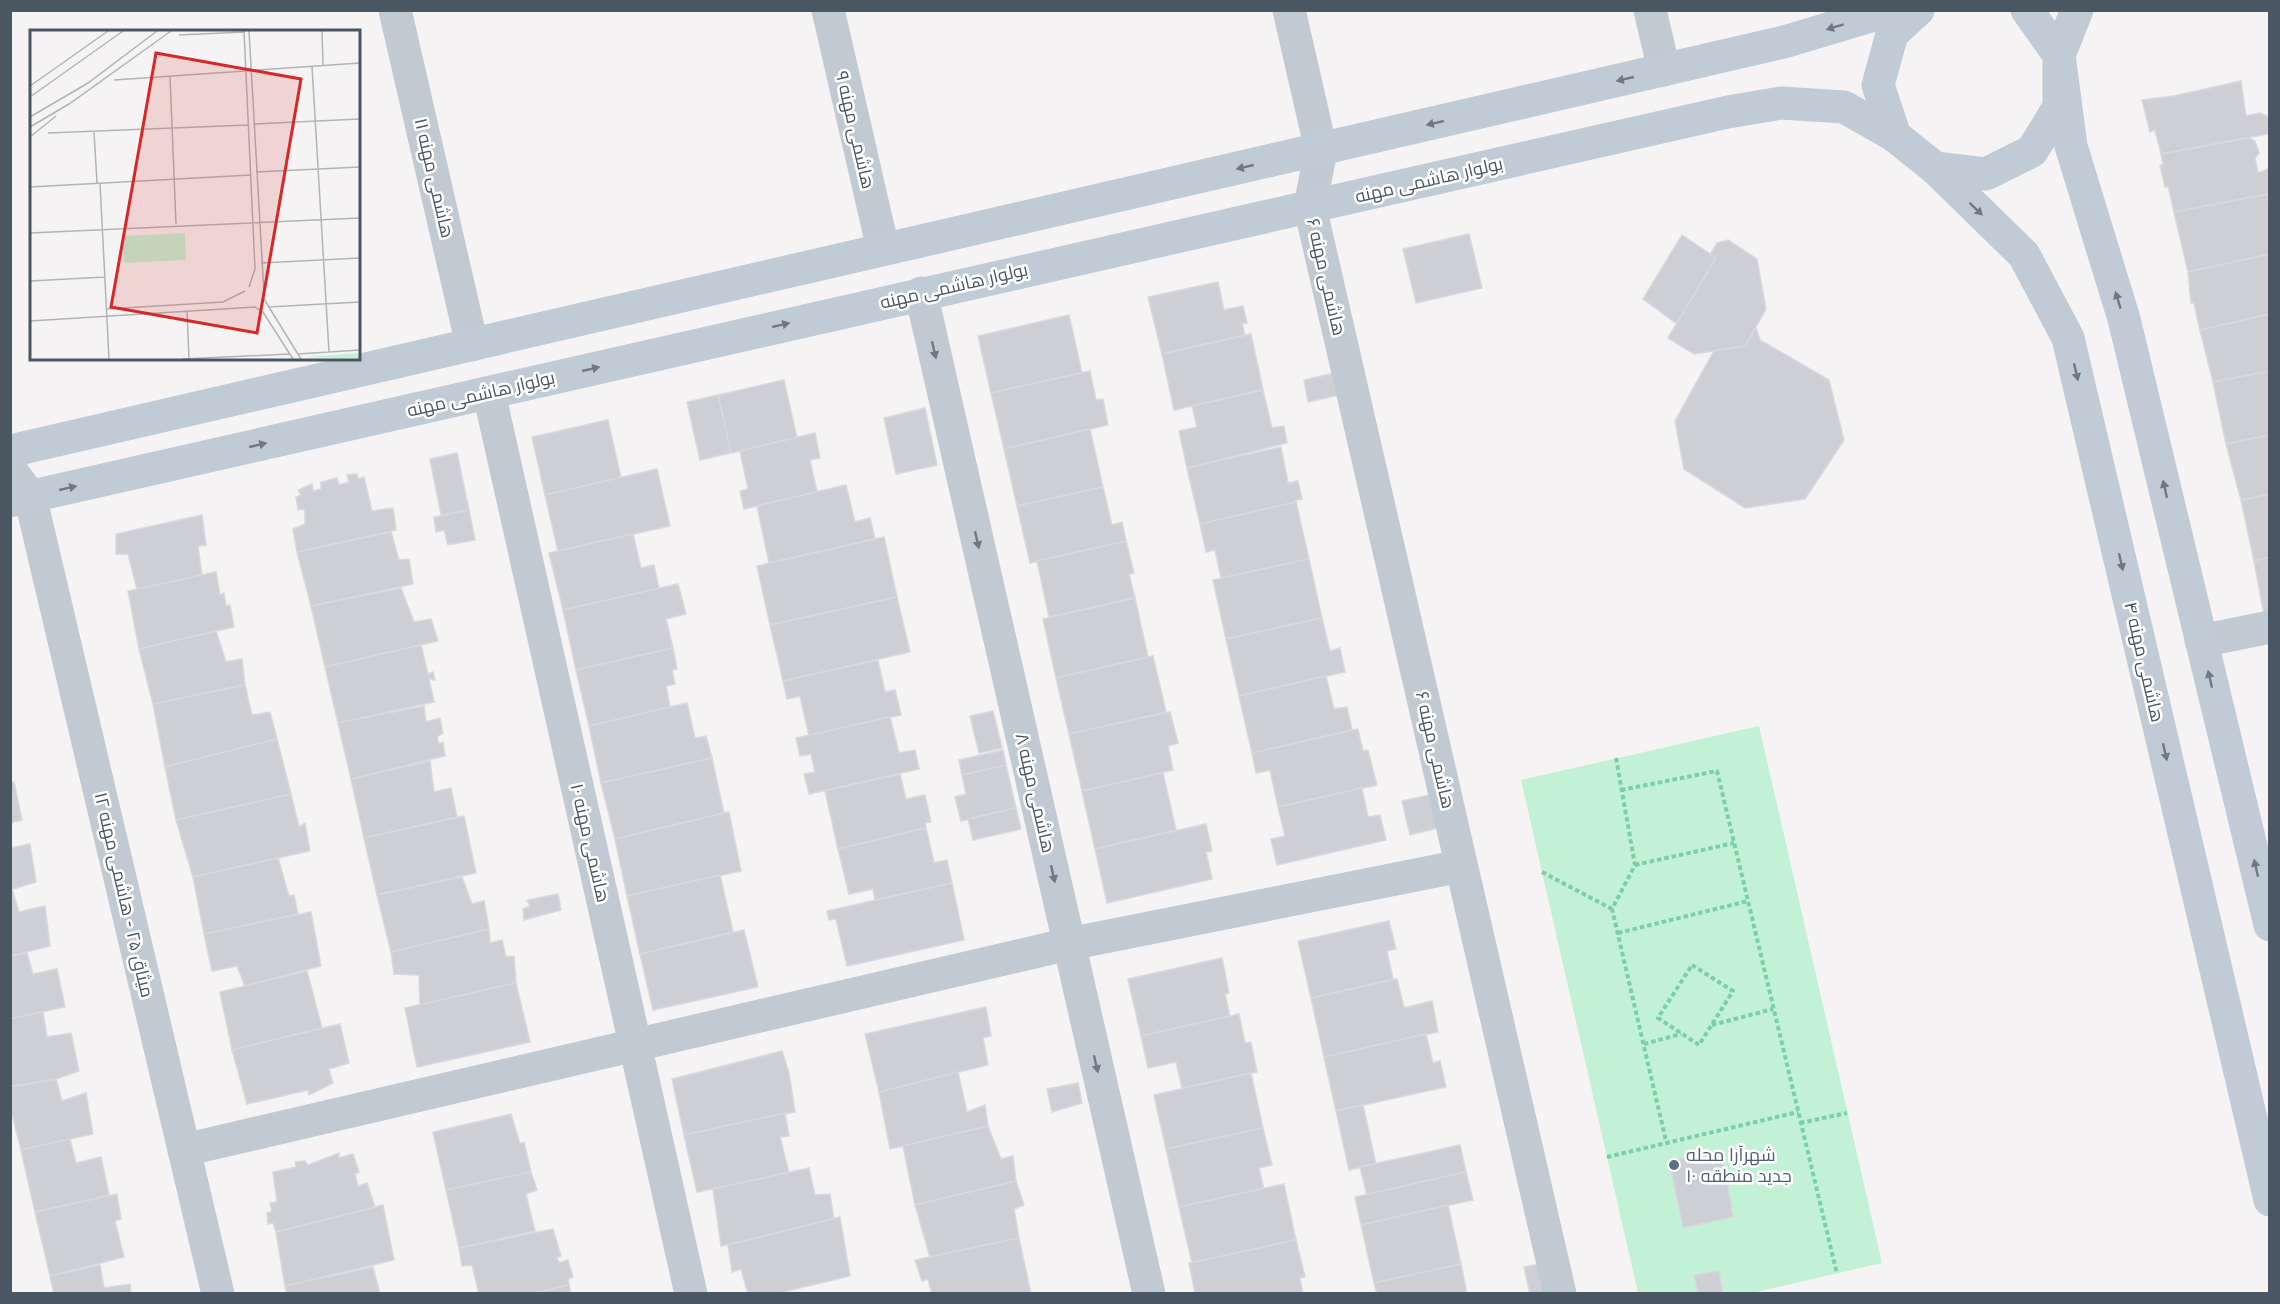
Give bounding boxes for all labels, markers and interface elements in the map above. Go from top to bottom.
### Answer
one-way arrow [1826,23,1844,32]
inset map [30,30,360,360]
street label: هاشمی مهنه ۹ [831,69,879,191]
one-way arrow [1615,75,1634,84]
street label: هاشمی مهنه ۱۱ [410,116,458,240]
one-way arrow [1426,119,1444,129]
street label: بولوار هاشمی مهنه [1353,152,1505,208]
one-way arrow [1236,162,1254,172]
one-way arrow [1969,202,1984,216]
street label: هاشمی مهنه ۶ [1302,216,1350,338]
street label: بولوار هاشمی مهنه [878,258,1030,314]
one-way arrow [2113,291,2122,309]
one-way arrow [772,320,790,330]
one-way arrow [930,341,939,360]
one-way arrow [2072,362,2082,381]
one-way arrow [582,364,601,373]
street label: بولوار هاشمی مهنه [405,366,557,422]
one-way arrow [249,440,268,449]
one-way arrow [2160,479,2169,498]
one-way arrow [58,483,77,492]
one-way arrow [973,531,983,549]
one-way arrow [2116,552,2126,571]
street label: هاشمی مهنه ۴ [2119,600,2169,724]
one-way arrow [2205,670,2215,688]
street label: هاشمی مهنه ۶ [1411,689,1459,811]
street label: هاشمی مهنه ۸ [1011,731,1059,855]
one-way arrow [2160,742,2170,761]
street label: هاشمی مهنه ۱۰ [566,782,614,904]
street label: میثاق ۲۵ - هاشمی مهنه ۱۲ [89,790,158,1000]
one-way arrow [2250,859,2260,878]
one-way arrow [1049,864,1058,883]
one-way arrow [1092,1055,1102,1073]
place label: شهرآرا محله جدید منطقه ۱۰ [1686,1144,1792,1187]
marker: شهرآرا محله جدید منطقه ۱۰ [1667,1158,1681,1172]

